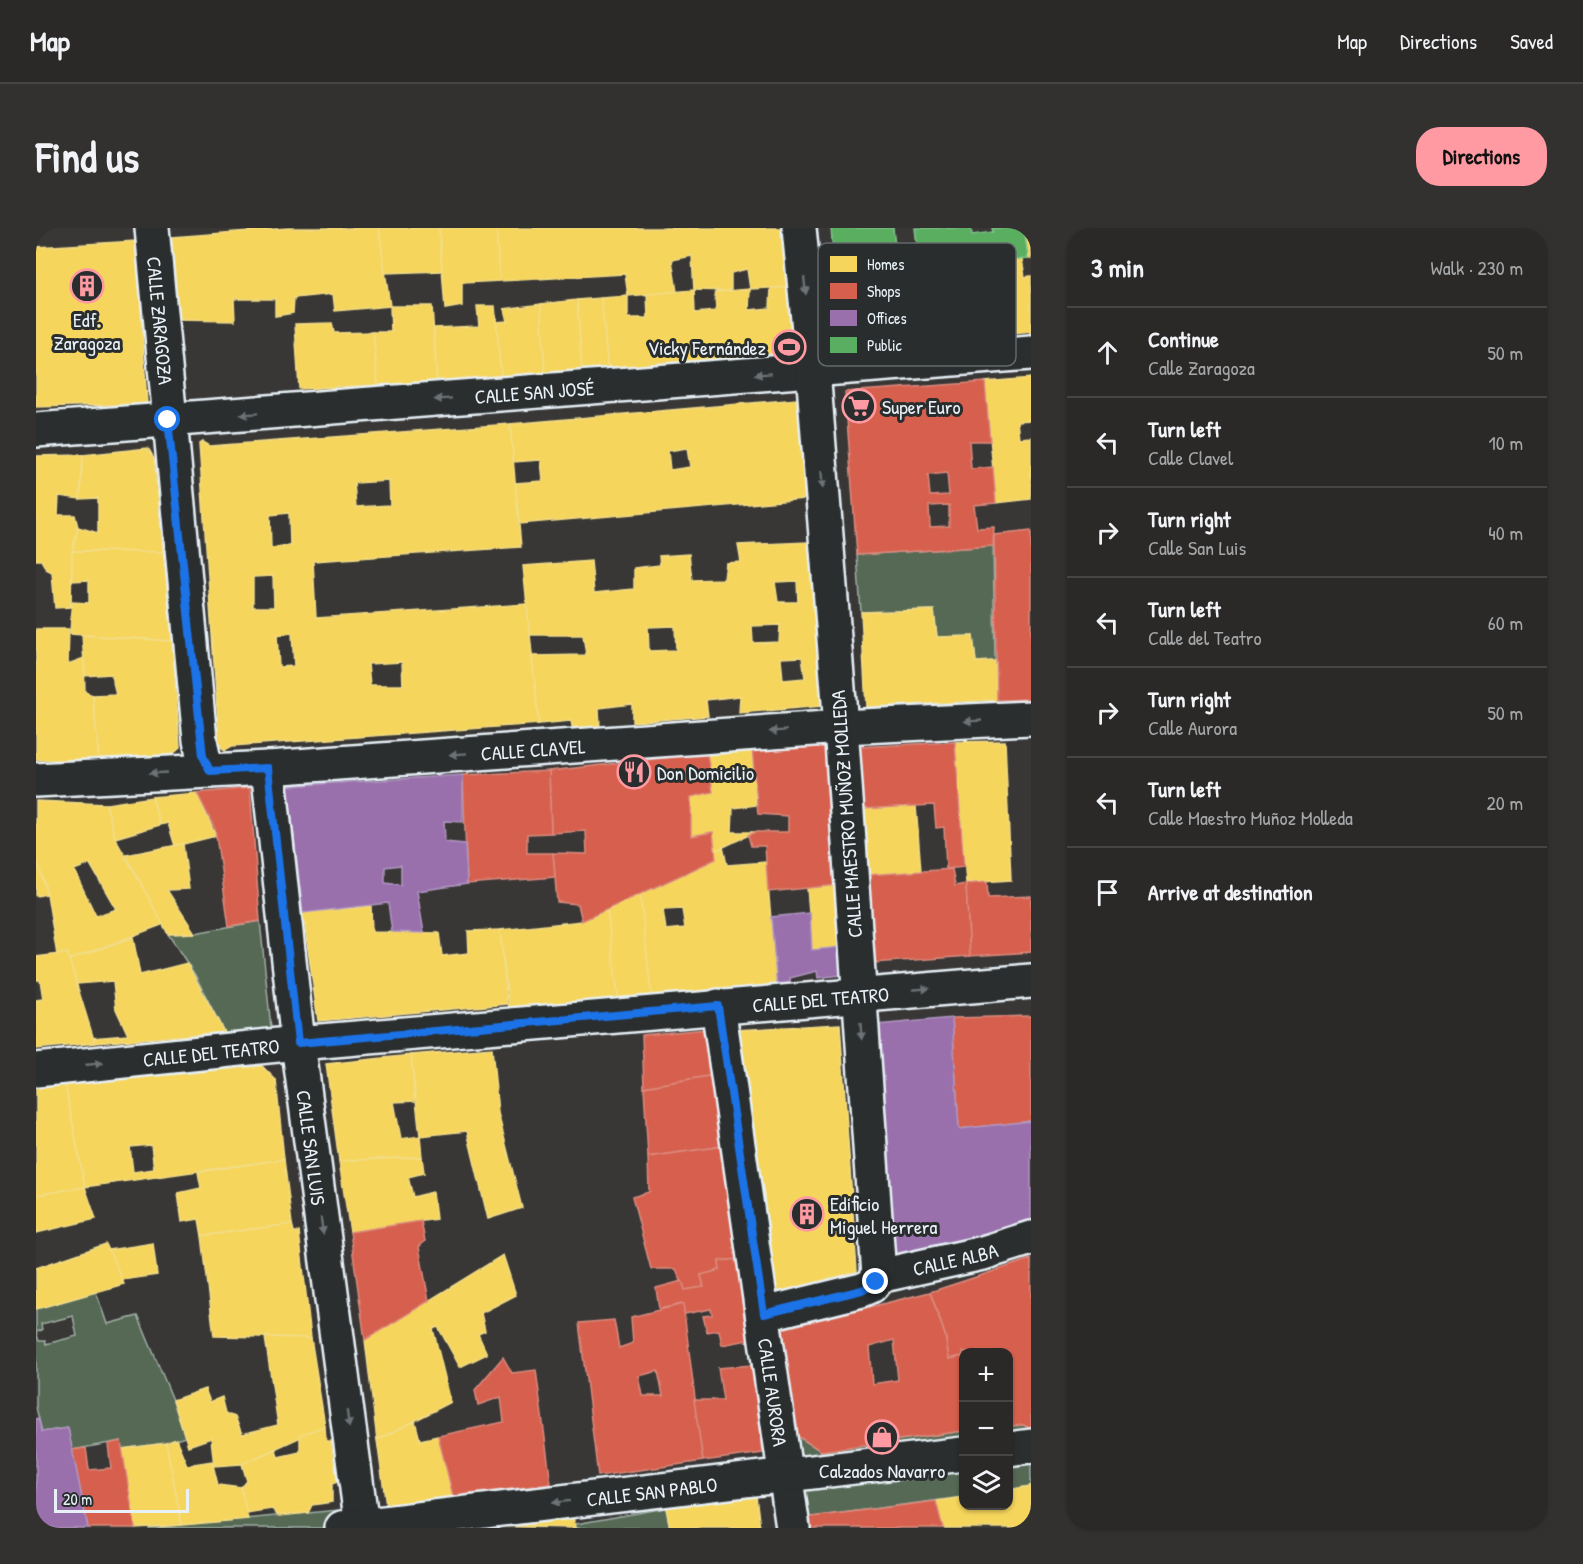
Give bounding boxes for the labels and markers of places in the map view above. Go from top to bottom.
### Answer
building icon: Edf. Zaragoza [69,268,105,304]
place label: Edf. Zaragoza [54,306,121,356]
sports icon: Vicky Fernández [771,329,807,365]
place label: Vicky Fernández [648,334,766,361]
supermarket icon: Super Euro [841,388,877,424]
place label: Super Euro [882,393,961,420]
restaurant icon: Don Domicilio [616,754,652,790]
place label: Don Domicilio [657,759,754,786]
place label: Edificio Miguel Herrera [830,1190,938,1240]
building icon: Edificio Miguel Herrera [789,1196,825,1232]
shop icon: Calzados Navarro [864,1419,900,1455]
place label: Calzados Navarro [819,1457,945,1484]

